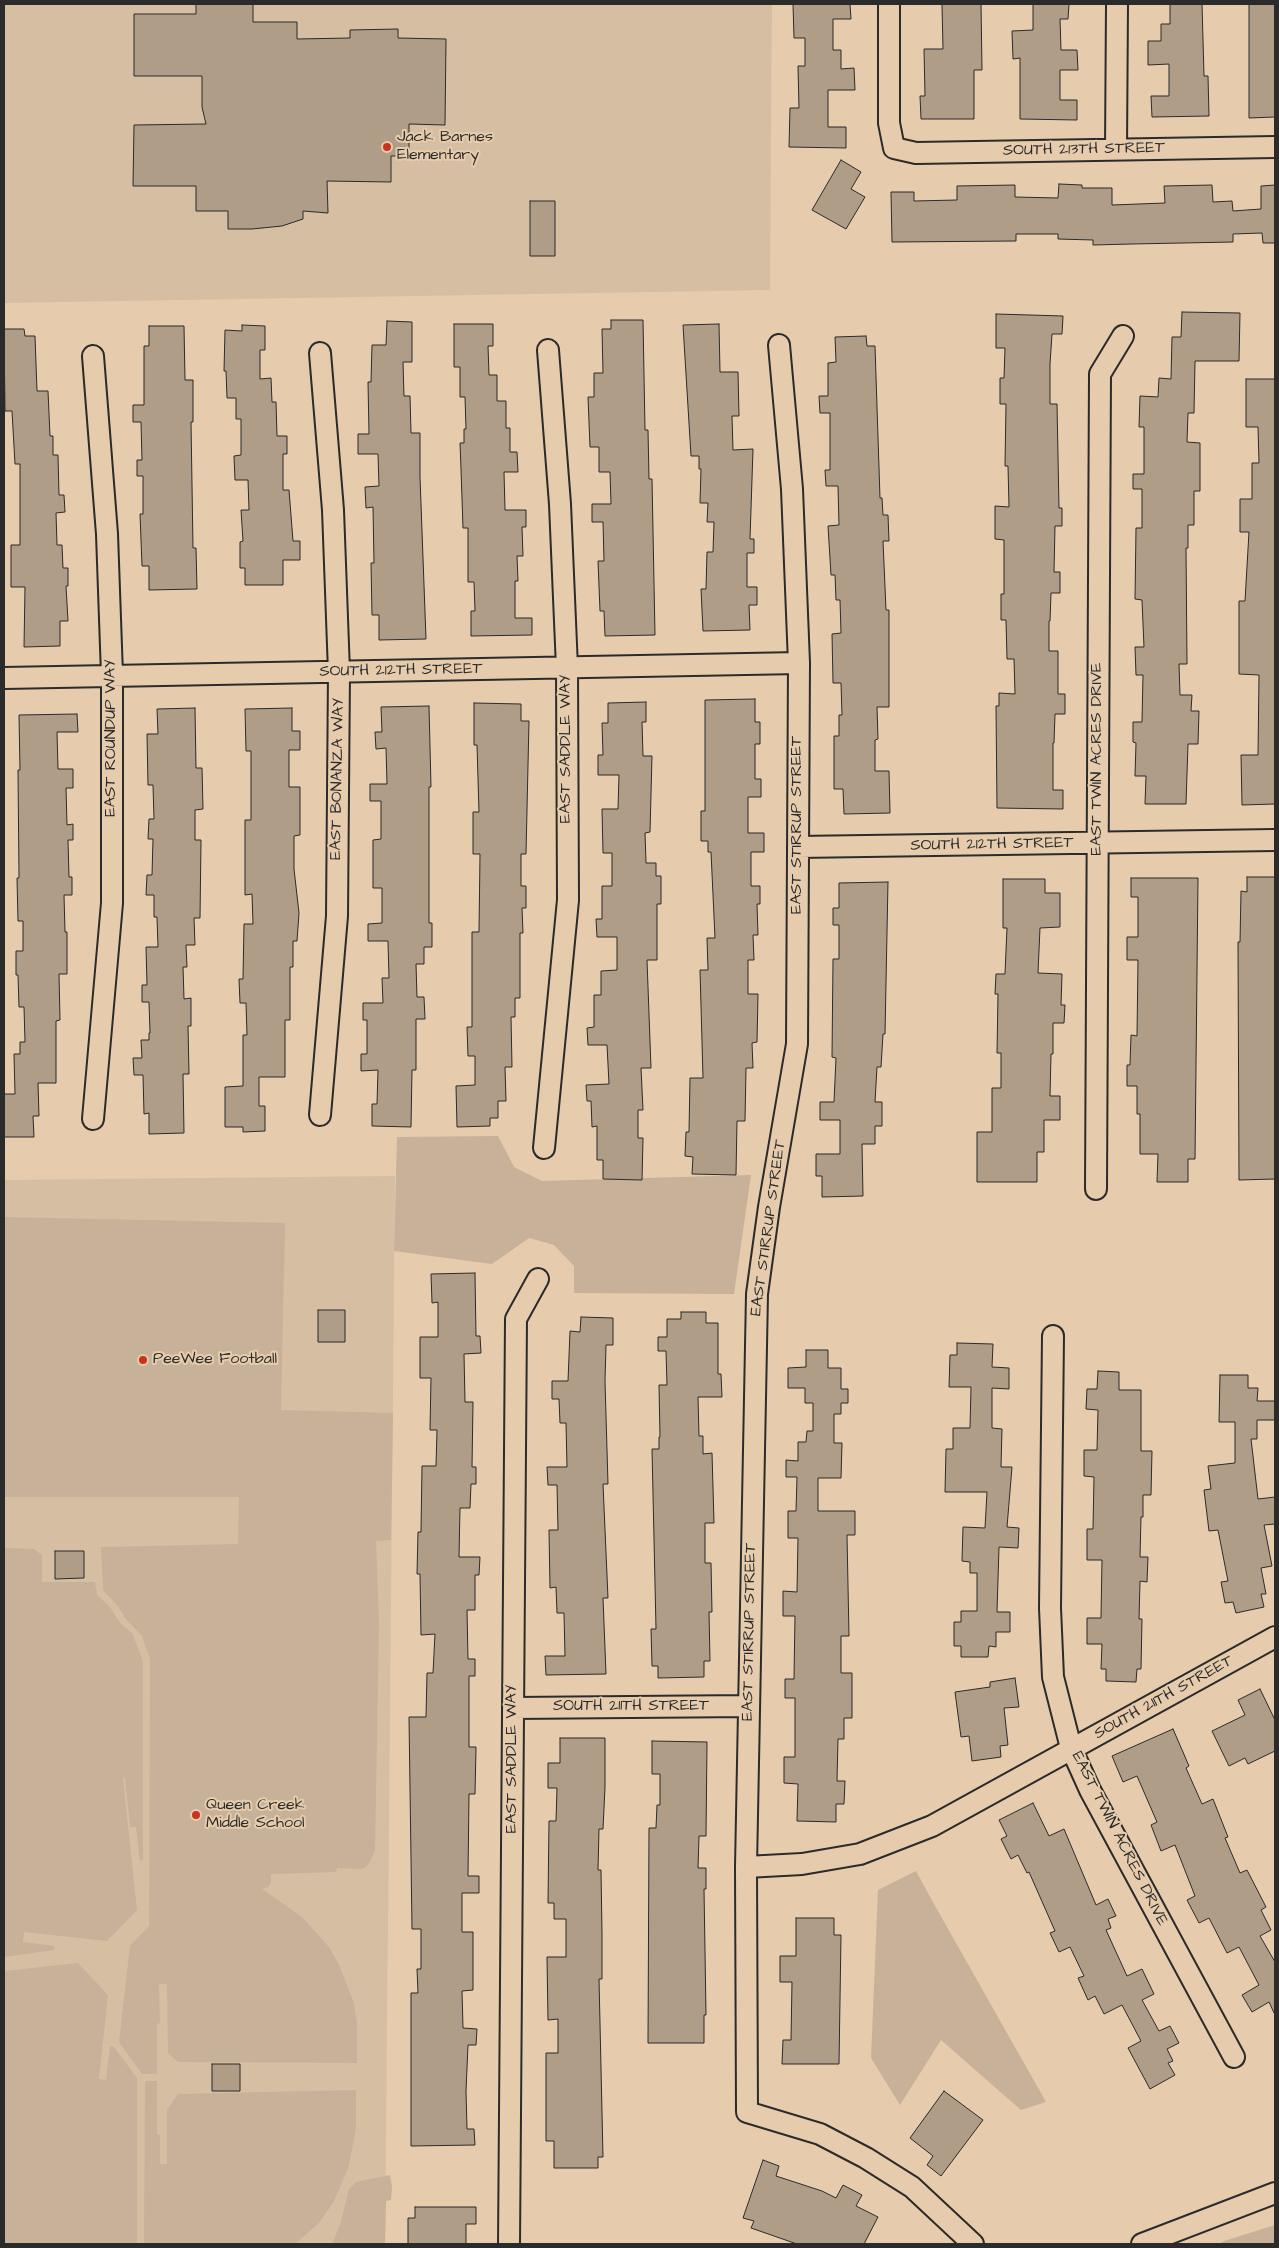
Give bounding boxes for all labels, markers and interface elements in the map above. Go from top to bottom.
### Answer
place label: Jack Barnes Elementary [397,128,493,166]
street label: SOUTH 213TH STREET [1003,139,1165,161]
marker: Jack Barnes Elementary [381,141,393,153]
street label: EAST ROUNDUP WAY [102,659,122,817]
street label: SOUTH 212TH STREET [319,660,483,682]
street label: EAST TWIN ACRES DRIVE [1088,662,1108,856]
street label: EAST SADDLE WAY [557,675,577,823]
street label: EAST BONANZA WAY [327,698,349,860]
street label: EAST STIRRUP STREET [788,736,808,914]
street label: SOUTH 212TH STREET [910,834,1074,856]
street label: EAST STIRRUP STREET [747,1139,791,1317]
place label: PeeWee Football [153,1350,277,1370]
marker: PeeWee Football [137,1354,149,1366]
street label: EAST STIRRUP STREET [739,1543,761,1721]
street label: SOUTH 211TH STREET [1091,1652,1237,1744]
street label: EAST SADDLE WAY [503,1685,523,1833]
street label: SOUTH 211TH STREET [553,1697,709,1717]
street label: EAST TWIN ACRES DRIVE [1067,1749,1171,1929]
place label: Queen Creek Middle School [206,1796,305,1834]
marker: Queen Creek Middle School [190,1809,202,1821]

